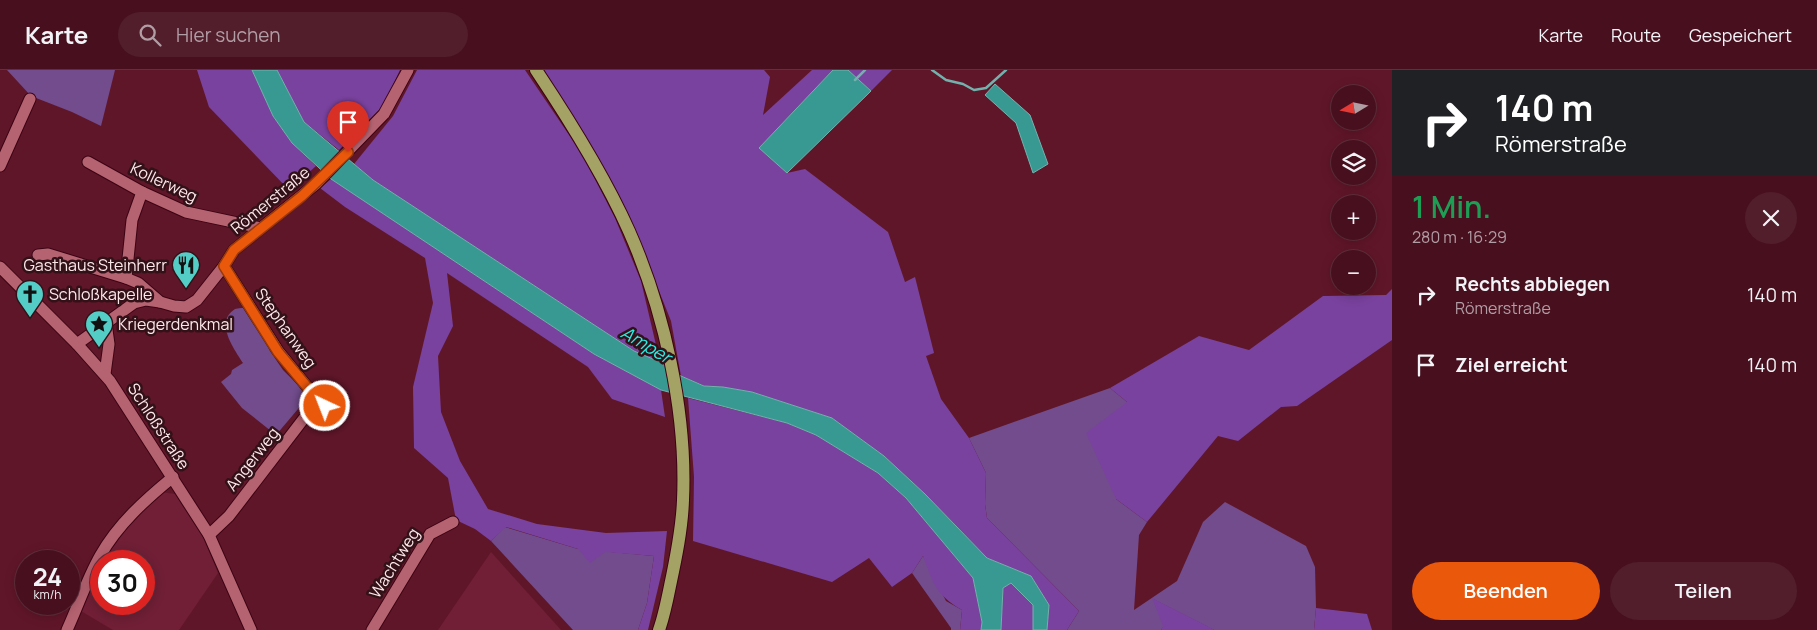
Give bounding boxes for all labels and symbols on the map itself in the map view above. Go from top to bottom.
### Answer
north arrow [1331,85,1376,130]
pin [327,101,369,152]
street label: Kollerweg [127,157,201,207]
street label: Römerstraße [226,161,314,239]
restaurant icon: Gasthaus Steinherr [171,250,201,289]
place label: Gasthaus Steinherr [24,254,167,276]
church icon: Schloßkapelle [15,279,45,318]
place label: Schloßkapelle [49,283,152,305]
street label: Stephanweg [250,284,322,372]
place icon: Kriegerdenkmal [84,309,114,348]
place label: Kriegerdenkmal [118,313,233,335]
water label: Amper [617,320,678,370]
street label: Schloßstraße [123,378,195,474]
position arrow [298,379,350,431]
street label: Angerweg [220,423,284,495]
street label: Wachtweg [364,524,424,602]
speed limit sign: 30 [90,550,155,615]

